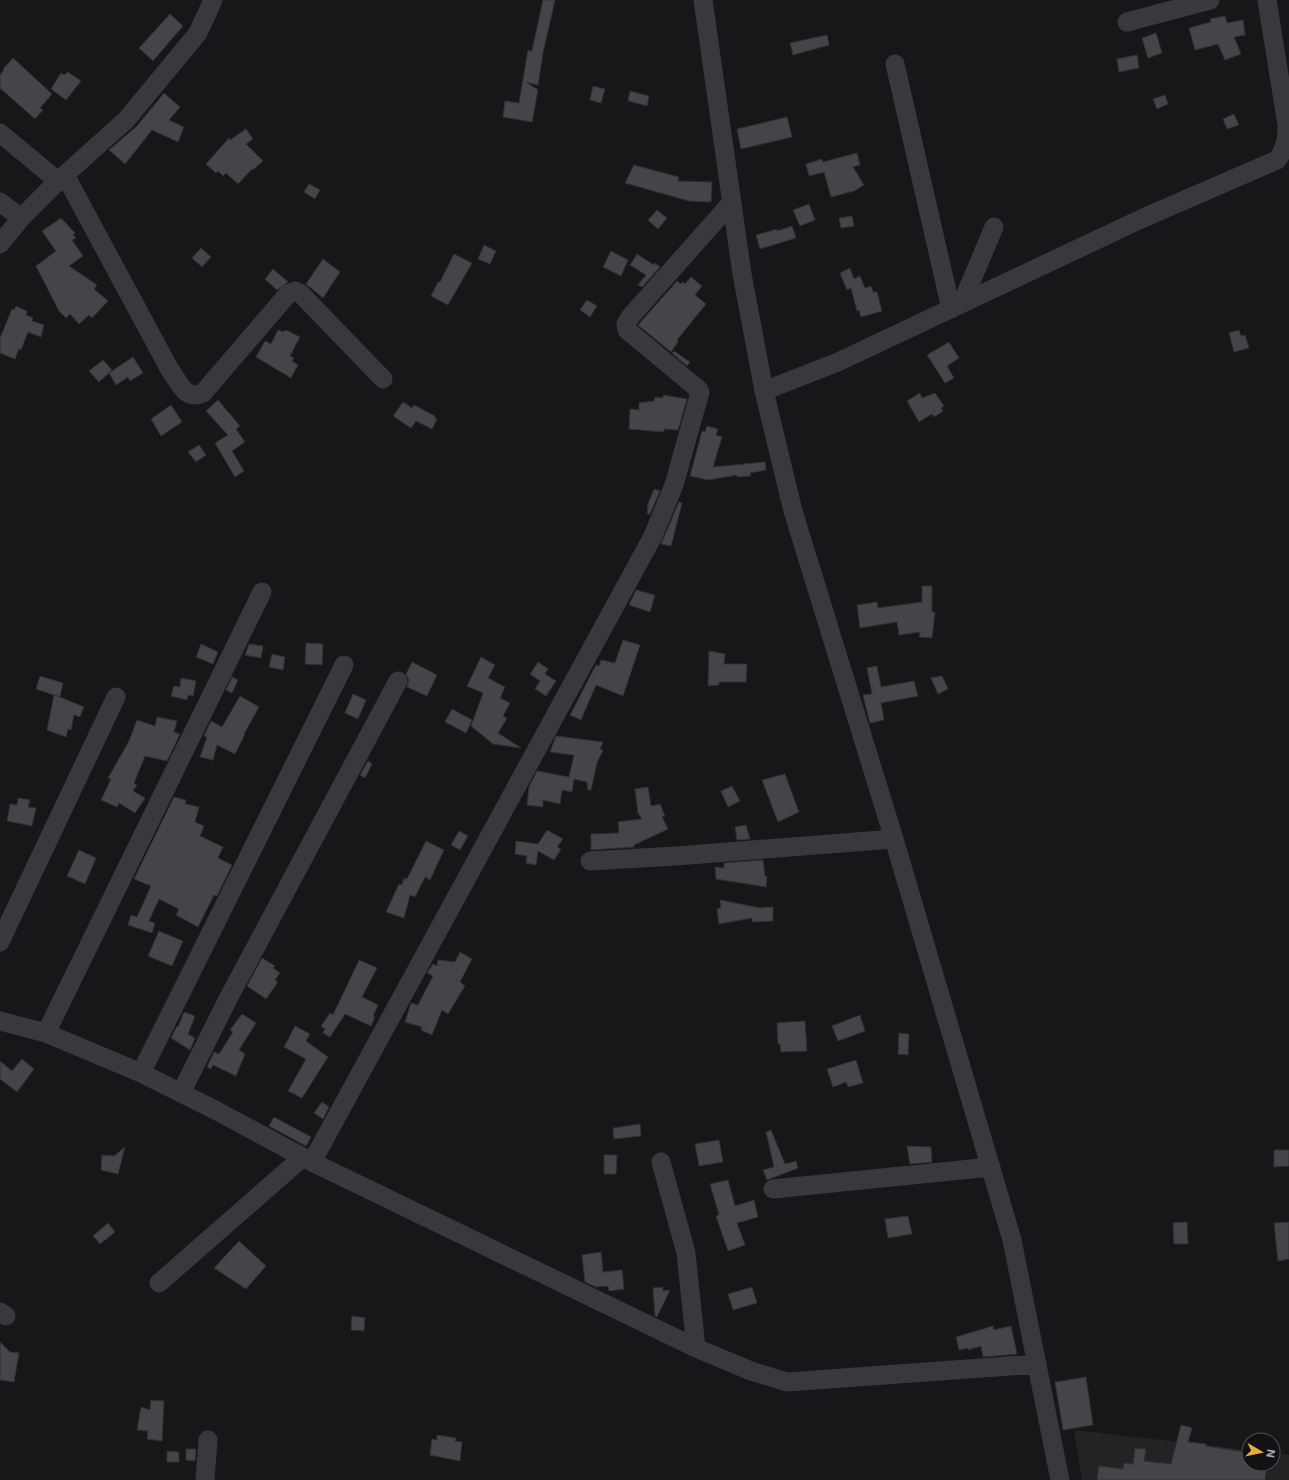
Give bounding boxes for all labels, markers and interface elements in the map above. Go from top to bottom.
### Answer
north arrow [1241,1432,1281,1472]
text: N [1263,1448,1278,1459]

